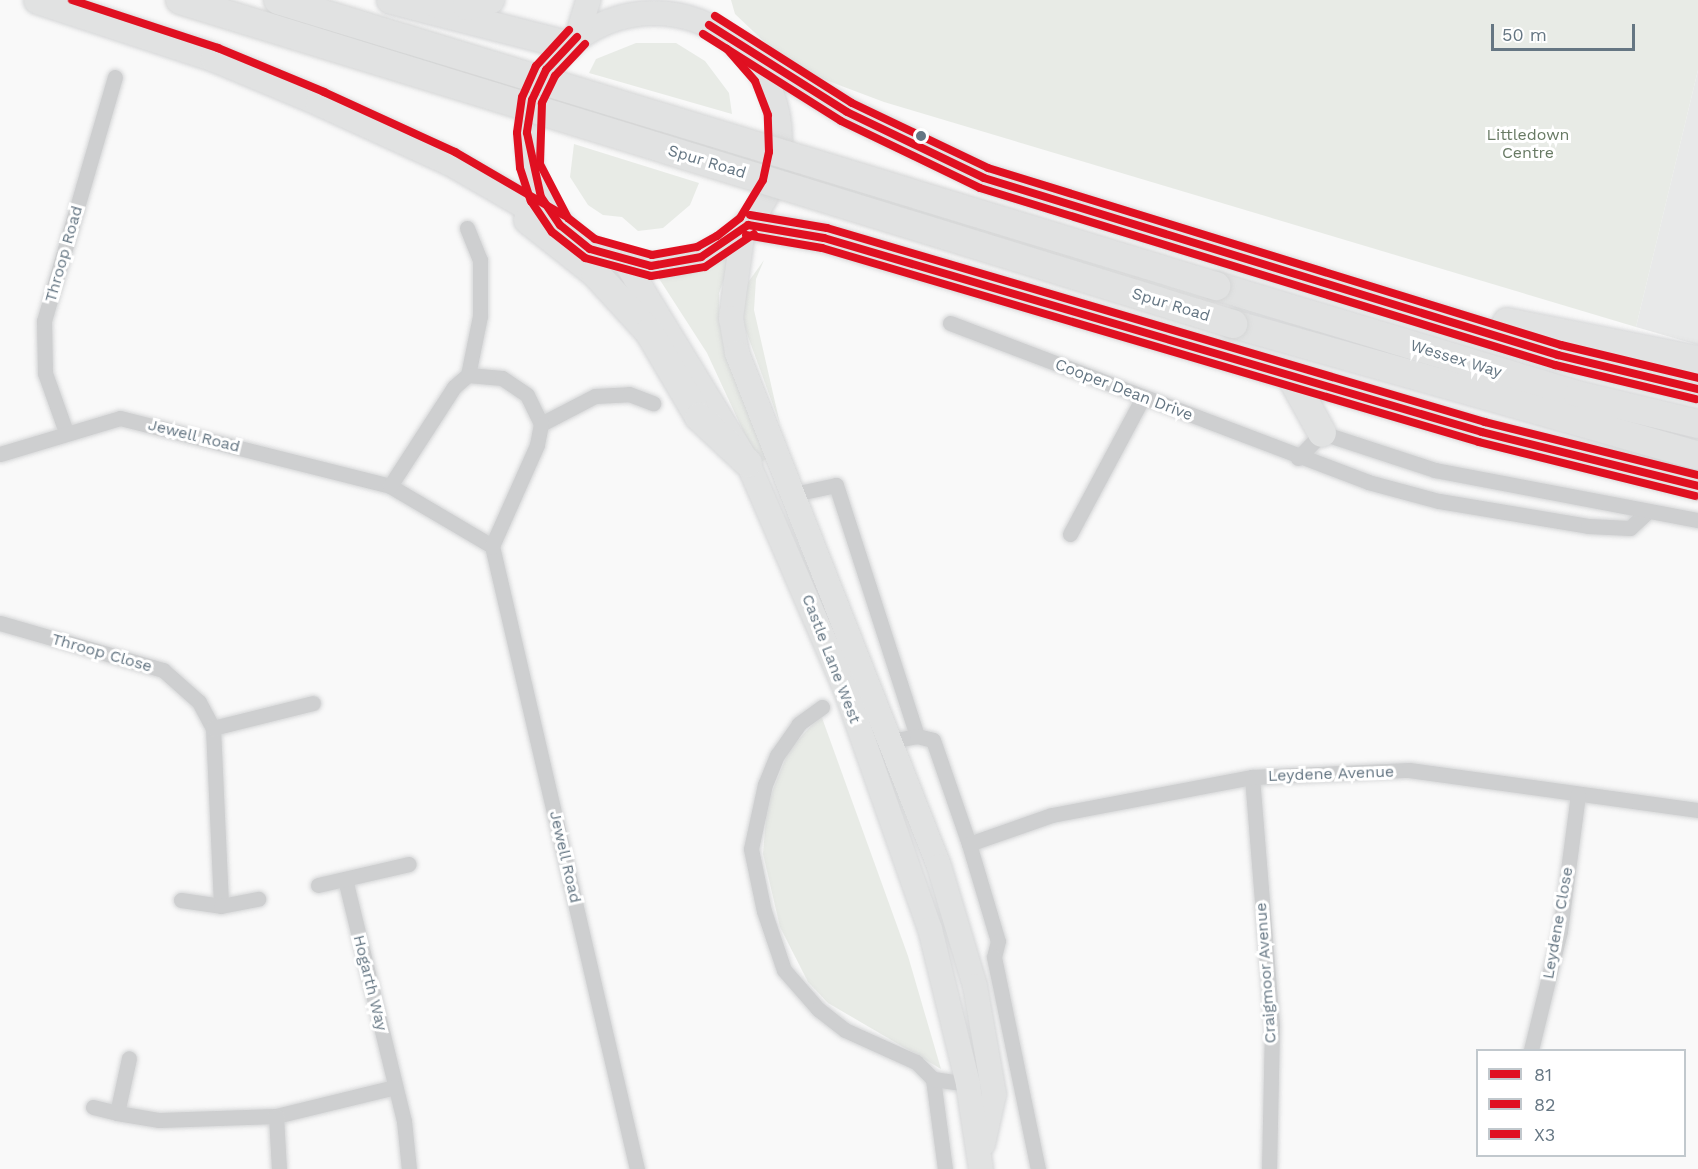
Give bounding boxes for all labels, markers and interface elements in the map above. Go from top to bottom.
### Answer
scale bar [1494,12,1638,50]
text: 50 m [1502,24,1547,45]
park label: Littledown Centre [1487,125,1569,163]
unlabelled marker [915,130,927,142]
street label: Spur Road [665,141,749,183]
street label: Throop Road [41,204,87,304]
street label: Spur Road [1129,284,1213,326]
street label: Wessex Way [1408,336,1504,382]
street label: Cooper Dean Drive [1052,355,1196,425]
street label: Jewell Road [146,415,242,457]
street label: Castle Lane West [797,592,865,726]
street label: Throop Close [50,630,154,676]
street label: Leydene Avenue [1267,762,1395,786]
street label: Jewell Road [545,809,585,905]
street label: Leydene Close [1539,865,1577,981]
street label: Craigmoor Avenue [1251,901,1281,1045]
street label: Hogarth Way [349,933,391,1033]
legend [1476,1049,1686,1157]
text: 81 [1534,1064,1552,1085]
text: 82 [1534,1094,1556,1115]
text: X3 [1534,1124,1555,1145]

